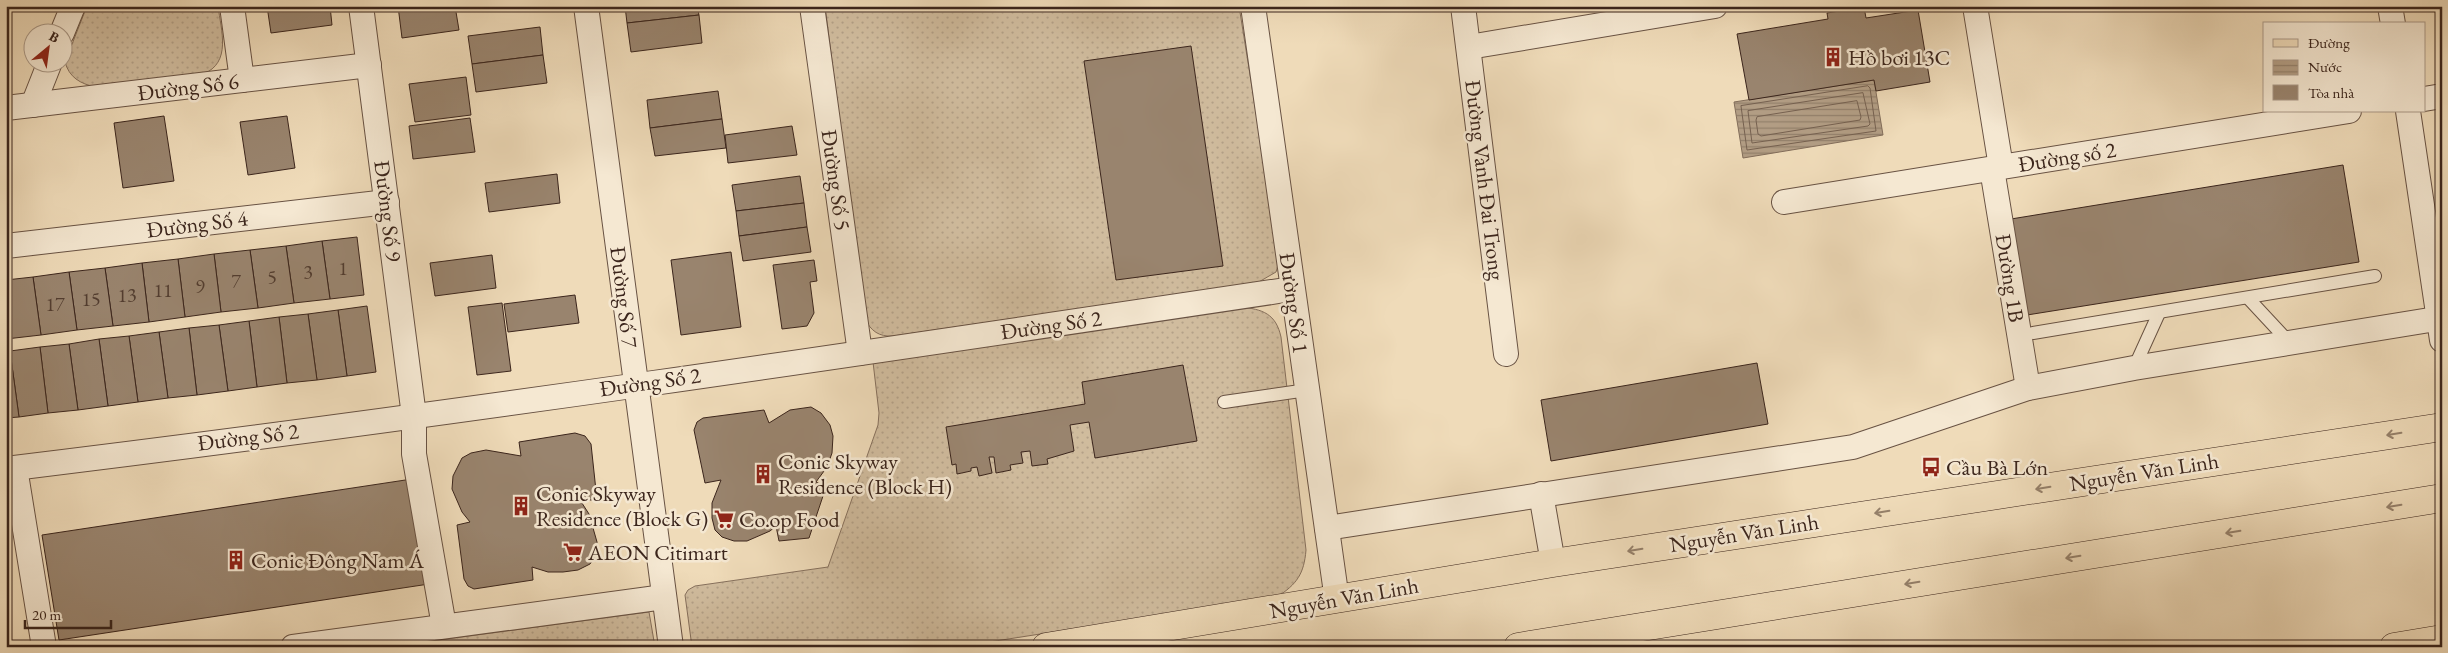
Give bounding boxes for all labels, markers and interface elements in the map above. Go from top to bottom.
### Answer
north arrow [22,22,72,72]
legend [2263,22,2426,112]
text: B [46,27,63,47]
text: Đường [2308,33,2350,52]
place label: Hồ bơi 13C [1848,43,1950,72]
building icon: Hồ bơi 13C [1822,46,1844,68]
text: Nước [2308,57,2342,76]
street label: Đường Số 6 [136,66,241,108]
street label: Đường Vành Đai Trong [1458,78,1512,282]
text: Tòa nhà [2308,83,2354,102]
street label: Đường Số 5 [815,128,857,232]
street label: Đường số 2 [2016,135,2118,179]
street label: Đường Số 9 [367,159,409,264]
street label: Đường Số 4 [145,203,250,245]
street label: Đường 1B [1989,232,2031,324]
street label: Đường Số 7 [603,245,645,350]
street label: Đường Số 1 [1273,251,1315,355]
house number: 1 [338,255,348,281]
house number: 3 [303,259,313,285]
house number: 5 [267,264,277,290]
house number: 7 [231,268,241,294]
house number: 9 [195,273,205,299]
house number: 11 [153,277,173,303]
house number: 13 [117,282,137,308]
house number: 15 [81,286,101,312]
house number: 17 [45,291,65,317]
street label: Đường Số 2 [999,304,1104,346]
street label: Đường Số 2 [598,361,703,403]
street label: Đường Số 2 [196,416,301,458]
one-way arrow [2386,429,2402,439]
street label: Nguyễn Văn Linh [2067,446,2221,498]
place label: Conic Skyway Residence (Block H) [778,447,952,501]
place label: Cầu Bà Lớn [1946,453,2048,482]
bus stop icon: Cầu Bà Lớn [1920,456,1942,478]
building icon: Conic Skyway Residence (Block H) [752,463,774,485]
place label: Conic Skyway Residence (Block G) [536,479,708,533]
one-way arrow [2035,483,2051,493]
building icon: Conic Skyway Residence (Block G) [510,495,532,517]
one-way arrow [2386,501,2402,511]
place label: Co.op Food [739,505,841,534]
street label: Nguyễn Văn Linh [1667,507,1821,559]
supermarket icon: Co.op Food [713,508,735,530]
one-way arrow [1874,508,1890,518]
one-way arrow [2226,527,2242,537]
place label: AEON Citimart [587,538,728,567]
supermarket icon: AEON Citimart [562,541,584,563]
one-way arrow [1627,545,1643,555]
place label: Conic Đông Nam Á [251,546,425,575]
building icon: Conic Đông Nam Á [225,549,247,571]
one-way arrow [2065,553,2081,563]
street label: Nguyễn Văn Linh [1267,571,1421,625]
one-way arrow [1905,579,1921,589]
scale bar [25,598,111,630]
text: 20 m [32,605,61,624]

